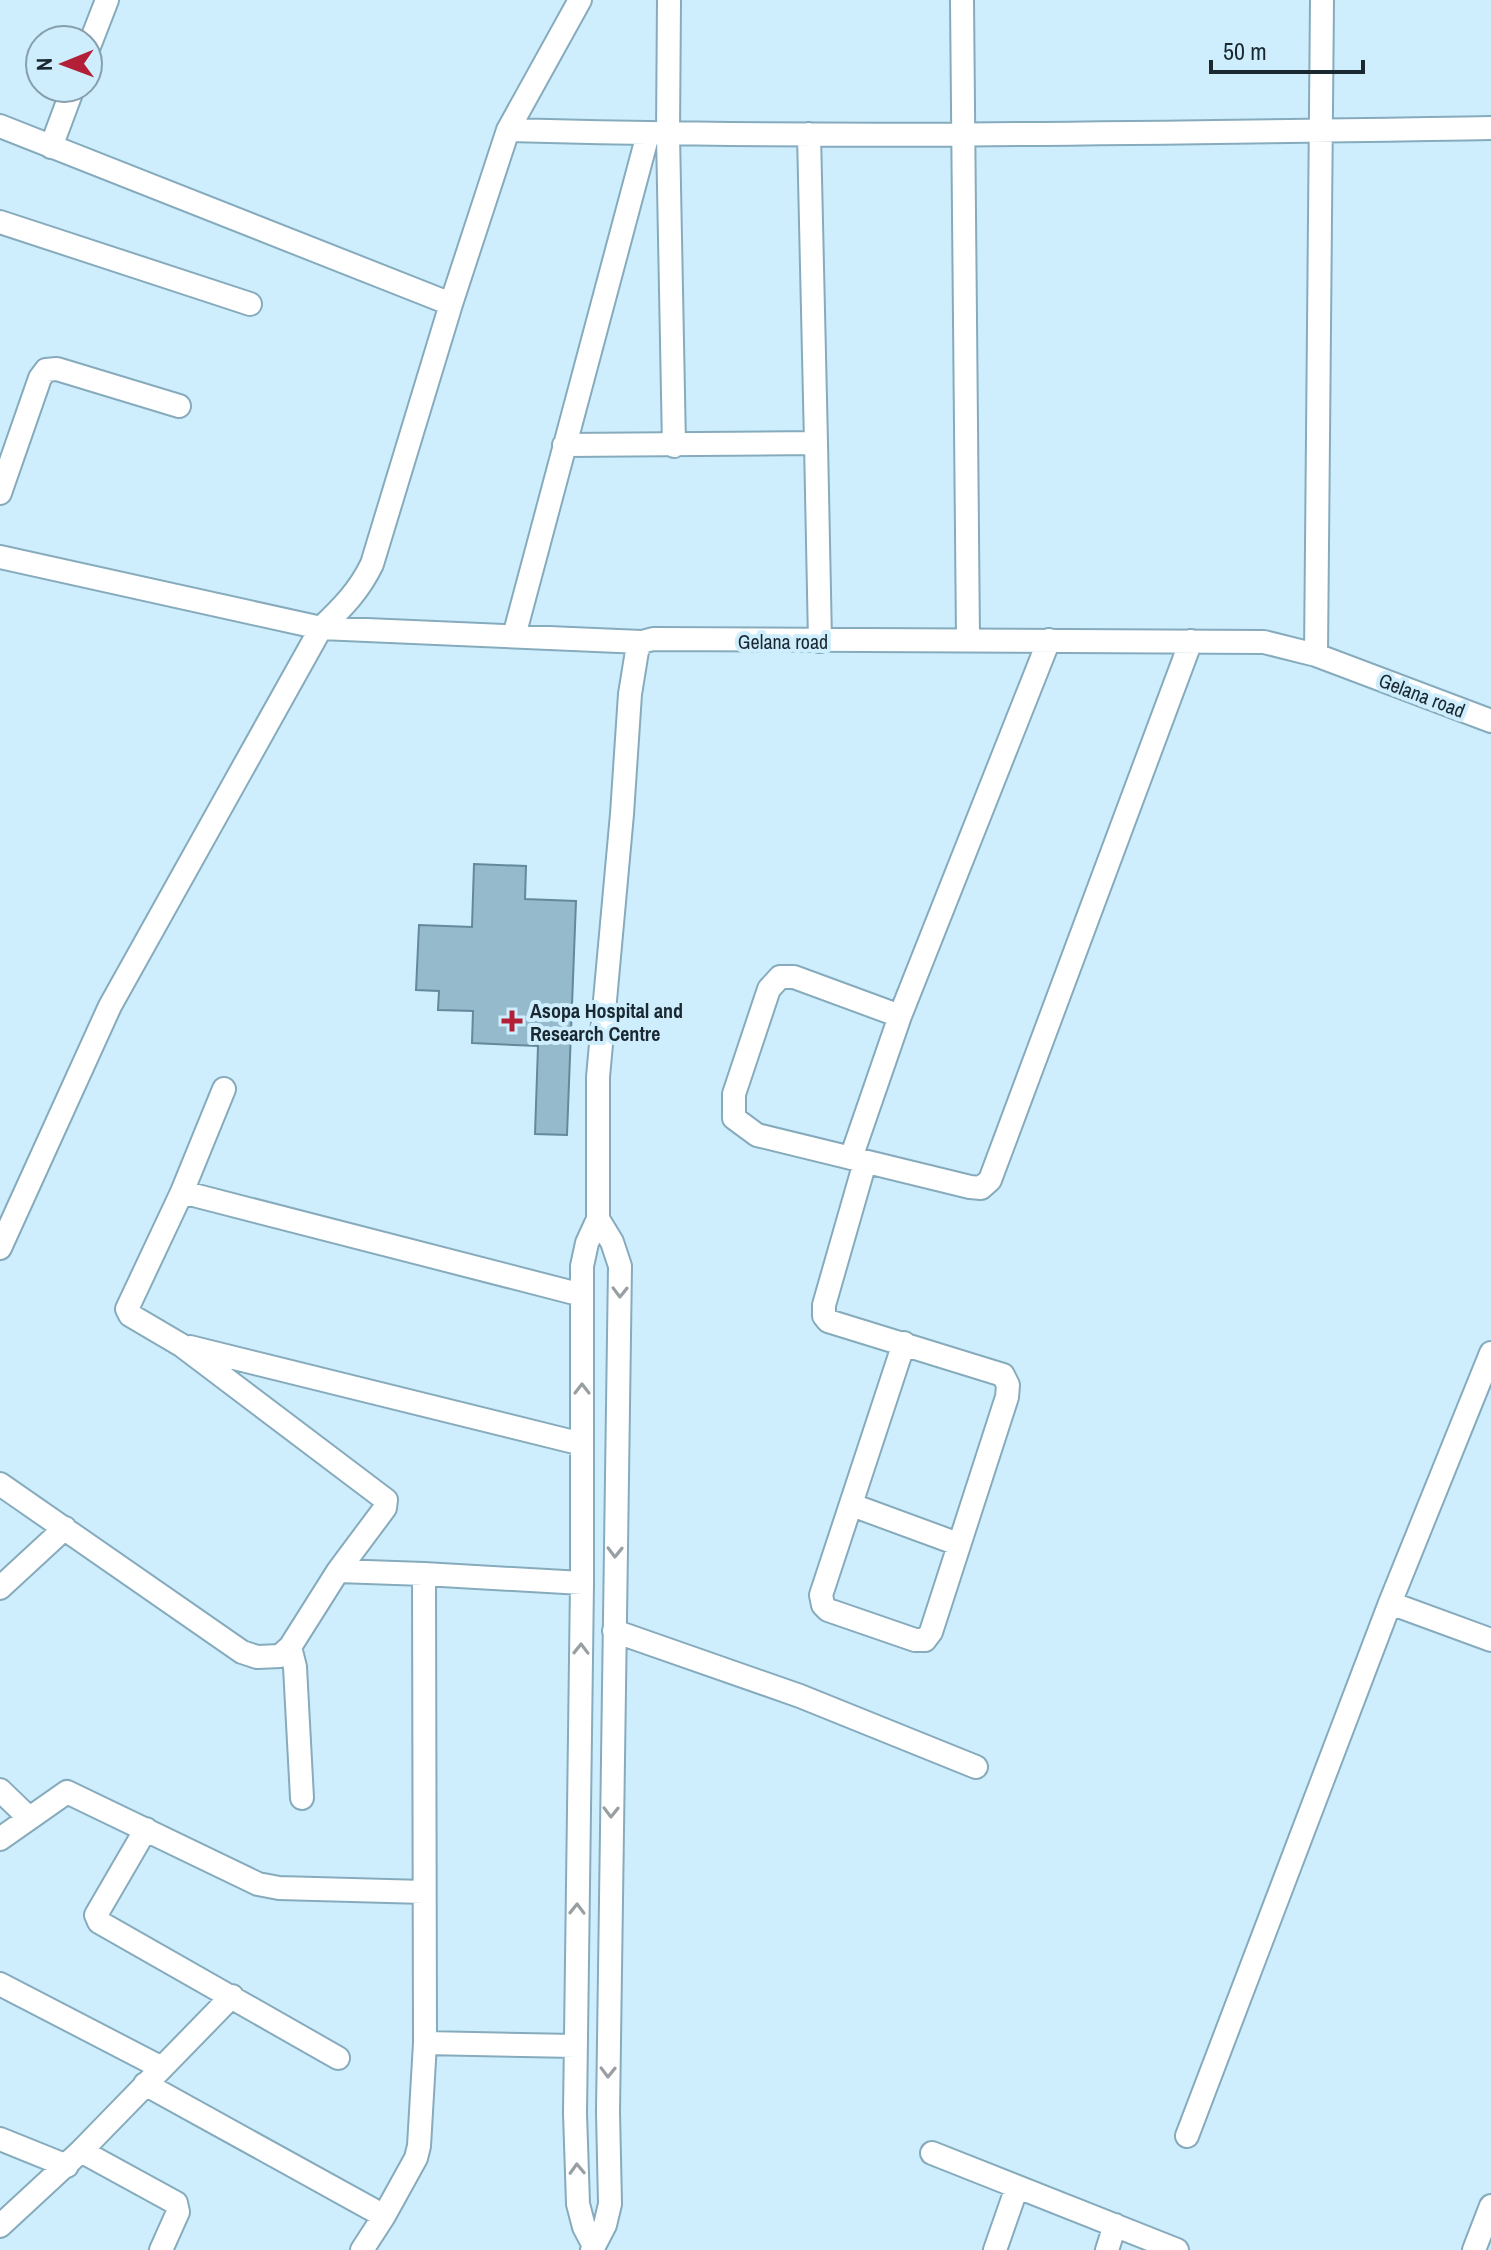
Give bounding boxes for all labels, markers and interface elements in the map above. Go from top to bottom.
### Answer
north arrow [24,24,104,104]
scale bar [1211,24,1363,74]
text: 50 m [1223,35,1267,67]
text: N [29,58,59,71]
street label: Gelana road [738,628,828,655]
street label: Gelana road [1375,666,1469,724]
place label: Asopa Hospital and Research Centre [530,997,683,1047]
marker: Asopa Hospital and Research Centre [501,1010,523,1032]
one-way arrow [611,1286,629,1299]
one-way arrow [573,1382,591,1395]
one-way arrow [606,1546,624,1559]
one-way arrow [572,1642,590,1655]
one-way arrow [603,1806,620,1819]
one-way arrow [568,1902,586,1915]
one-way arrow [599,2066,617,2079]
one-way arrow [569,2162,586,2175]

